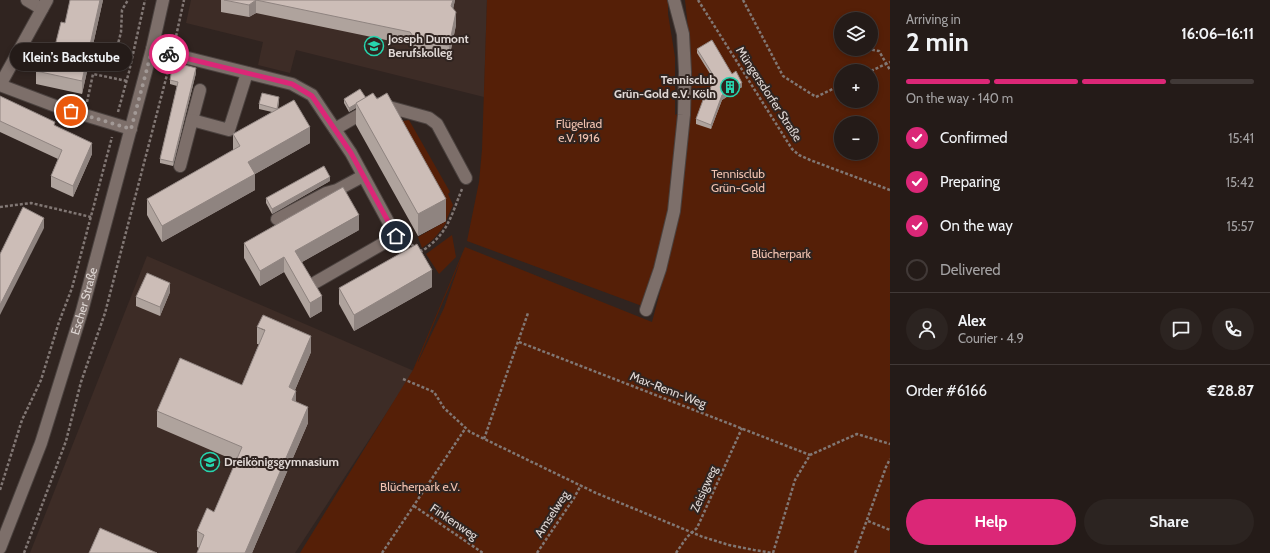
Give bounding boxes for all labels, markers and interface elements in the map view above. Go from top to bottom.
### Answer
text: Arriving in [906,11,961,27]
map controls [834,12,878,160]
button: layers [834,12,878,56]
text: 16:06–16:11 [1181,25,1254,43]
text: 2 min [906,26,969,58]
place label: Joseph Dumont Berufskolleg [387,31,469,60]
courier [149,34,189,74]
school or university icon: Joseph Dumont Berufskolleg [363,35,385,57]
callout: Klein’s Backstube [10,43,132,71]
icon: bike [158,43,180,65]
street label: Müngersdorfer Straße [733,43,806,144]
text: Klein’s Backstube [22,49,120,65]
button: + [834,64,878,108]
place label: Tennisclub Grün-Gold e.V. Köln [614,72,716,101]
building icon: Tennisclub Grün-Gold e.V. Köln [719,76,741,98]
text: On the way · 140 m [906,90,1013,106]
pin [54,94,88,128]
icon: bag [60,100,82,122]
park label: Flügelrad e.V. 1916 [556,116,602,145]
button: − [834,116,878,160]
icon: check [906,127,928,149]
text: Confirmed [940,129,1008,147]
text: 15:41 [1228,130,1254,146]
park label: Tennisclub Grün-Gold [711,166,765,195]
icon: check [906,171,928,193]
text: Preparing [940,173,1000,191]
text: 15:42 [1226,174,1254,190]
icon: check [906,215,928,237]
text: On the way [940,217,1013,235]
text: 15:57 [1226,218,1254,234]
pin [379,219,413,253]
icon: home [385,225,407,247]
park label: Blücherpark [751,246,811,261]
text: Delivered [940,261,1001,279]
street label: Escher Straße [67,266,100,337]
button: person [906,308,948,350]
button: chat [1160,308,1202,350]
button: phone [1212,308,1254,350]
text: Alex [958,312,986,330]
text: Courier · 4.9 [958,330,1024,346]
street label: Max-Renn-Weg [628,368,709,411]
text: Order #6166 [906,382,987,400]
text: €28.87 [1207,382,1254,400]
school or university icon: Dreikönigsgymnasium [199,451,221,473]
place label: Dreikönigsgymnasium [224,454,339,469]
street label: Zeisigweg [687,462,721,514]
park label: Blücherpark e.V. [380,479,460,494]
street label: Amselweg [531,487,573,540]
button: Help [906,499,1076,545]
button: Share [1084,499,1254,545]
street label: Finkenweg [428,500,482,543]

